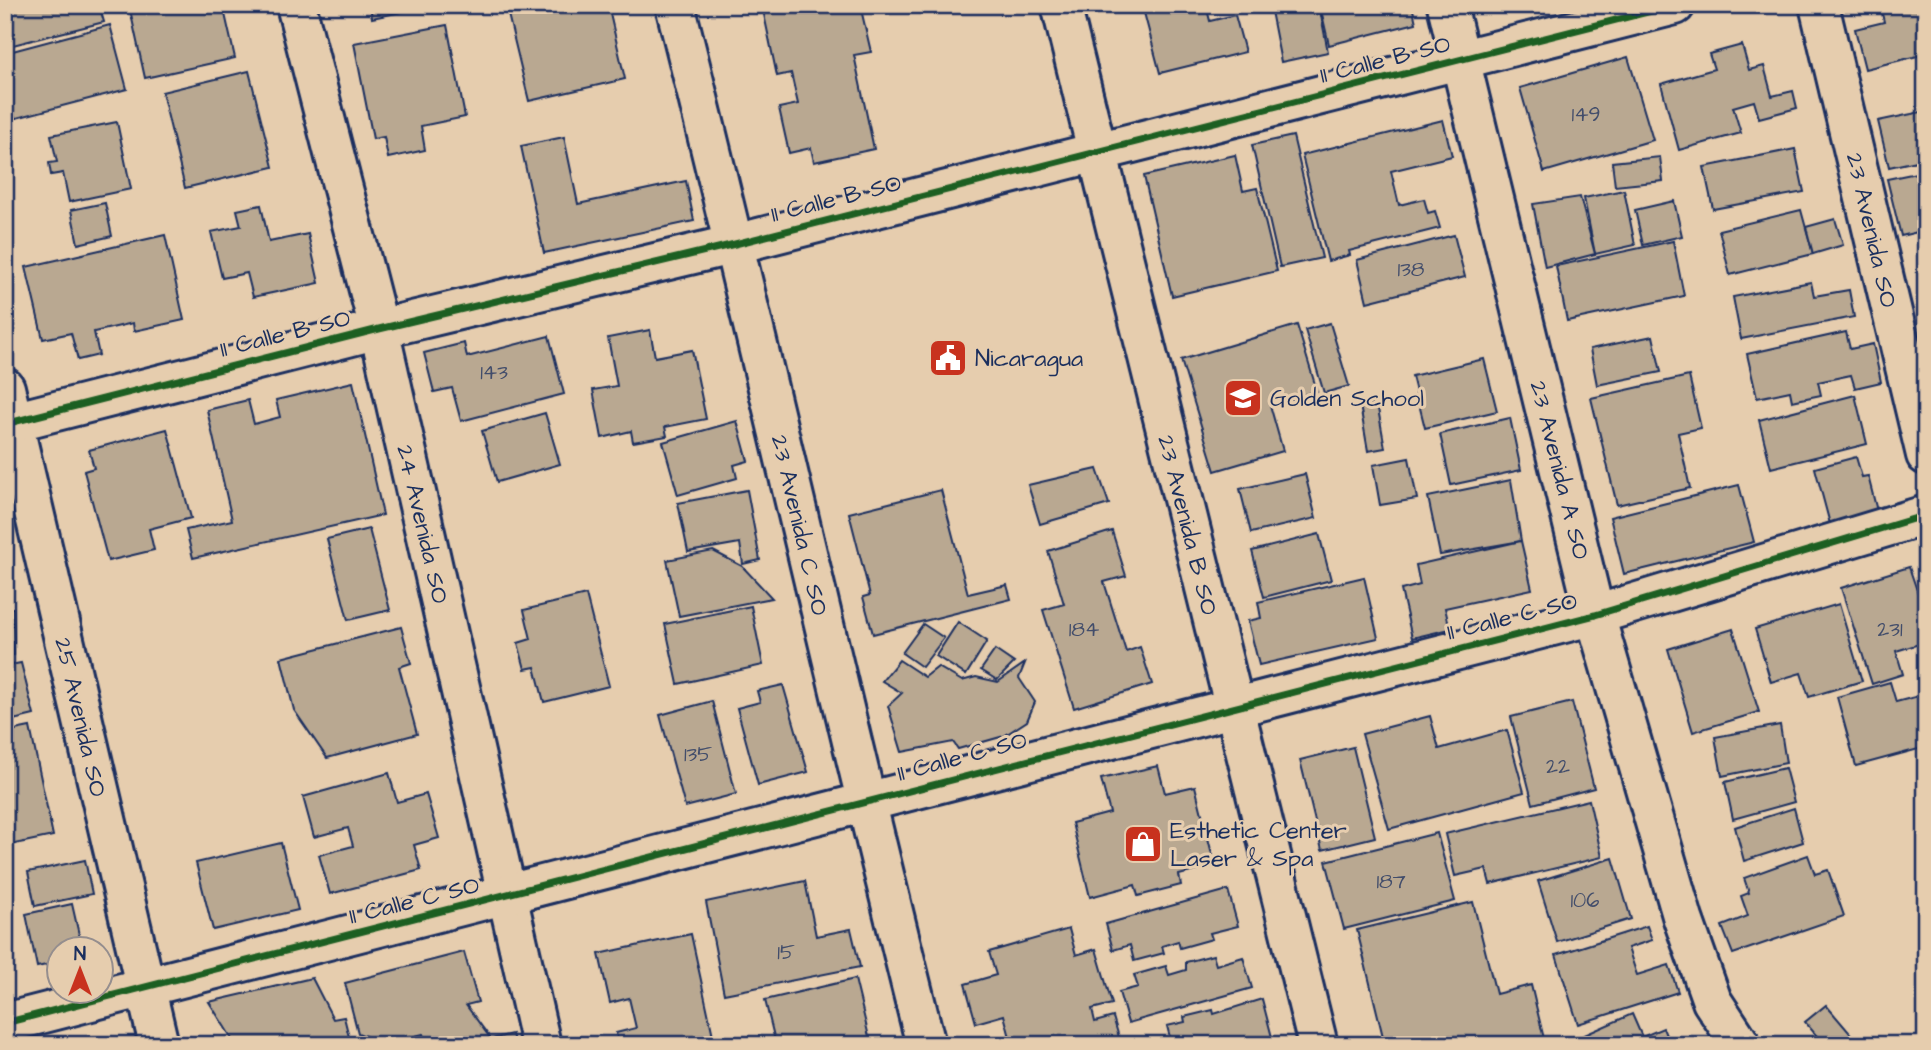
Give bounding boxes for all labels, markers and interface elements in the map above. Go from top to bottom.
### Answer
street label: 11 Calle B SO [1316,27,1454,93]
house number: 149 [1572,100,1600,129]
street label: 23 Avenida SO [1837,150,1905,311]
street label: 11 Calle B SO [767,166,905,232]
house number: 138 [1398,255,1425,284]
street label: 11 Calle B SO [216,301,354,367]
public building icon: Nicaragua [927,337,969,379]
place label: Nicaragua [975,342,1083,377]
house number: 143 [480,358,508,387]
school or university icon: Golden School [1222,377,1264,419]
street label: 23 Avenida A SO [1520,378,1598,563]
place label: Golden School [1270,382,1424,416]
street label: 23 Avenida C SO [762,432,836,619]
street label: 23 Avenida B SO [1148,432,1226,619]
street label: 24 Avenida SO [387,442,457,607]
street label: 11 Calle C SO [1444,584,1581,650]
house number: 184 [1069,615,1099,644]
house number: 231 [1877,615,1903,644]
street label: 25 Avenida SO [45,634,115,800]
street label: 11 Calle C SO [894,723,1031,791]
house number: 135 [684,740,712,769]
house number: 22 [1546,752,1570,781]
place label: Esthetic Center Laser & Spa [1170,814,1347,876]
shop icon: Esthetic Center Laser & Spa [1122,823,1164,865]
house number: 187 [1376,867,1406,896]
street label: 11 Calle C SO [346,868,483,934]
house number: 106 [1570,886,1600,915]
north arrow [46,934,116,1004]
house number: 15 [777,938,795,967]
text: N [74,941,86,968]

